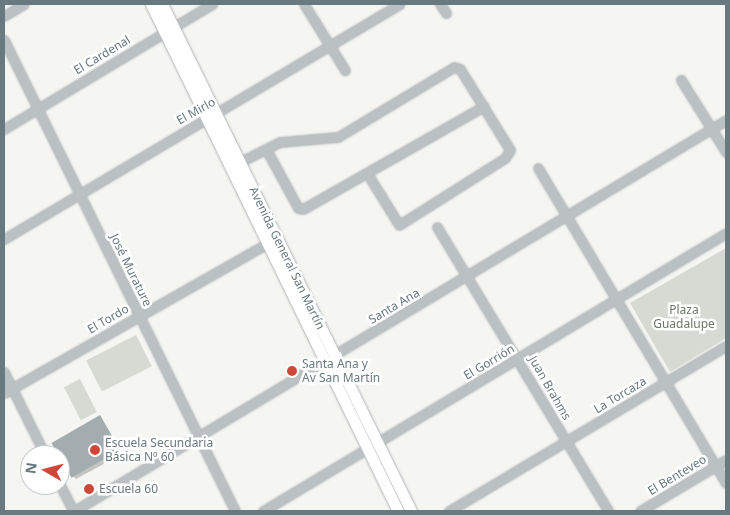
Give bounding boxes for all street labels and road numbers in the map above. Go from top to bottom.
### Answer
street label: El Cardenal [71,33,133,77]
street label: El Mirlo [174,94,218,128]
street label: Avenida General San Martín [246,184,328,332]
street label: José Murature [107,231,155,309]
street label: Santa Ana [366,285,422,327]
street label: El Tordo [85,301,131,337]
street label: El Gorrión [461,341,517,383]
street label: Juan Brahms [526,353,574,423]
street label: La Torcaza [591,374,649,416]
street label: El Benteveo [645,452,709,498]

